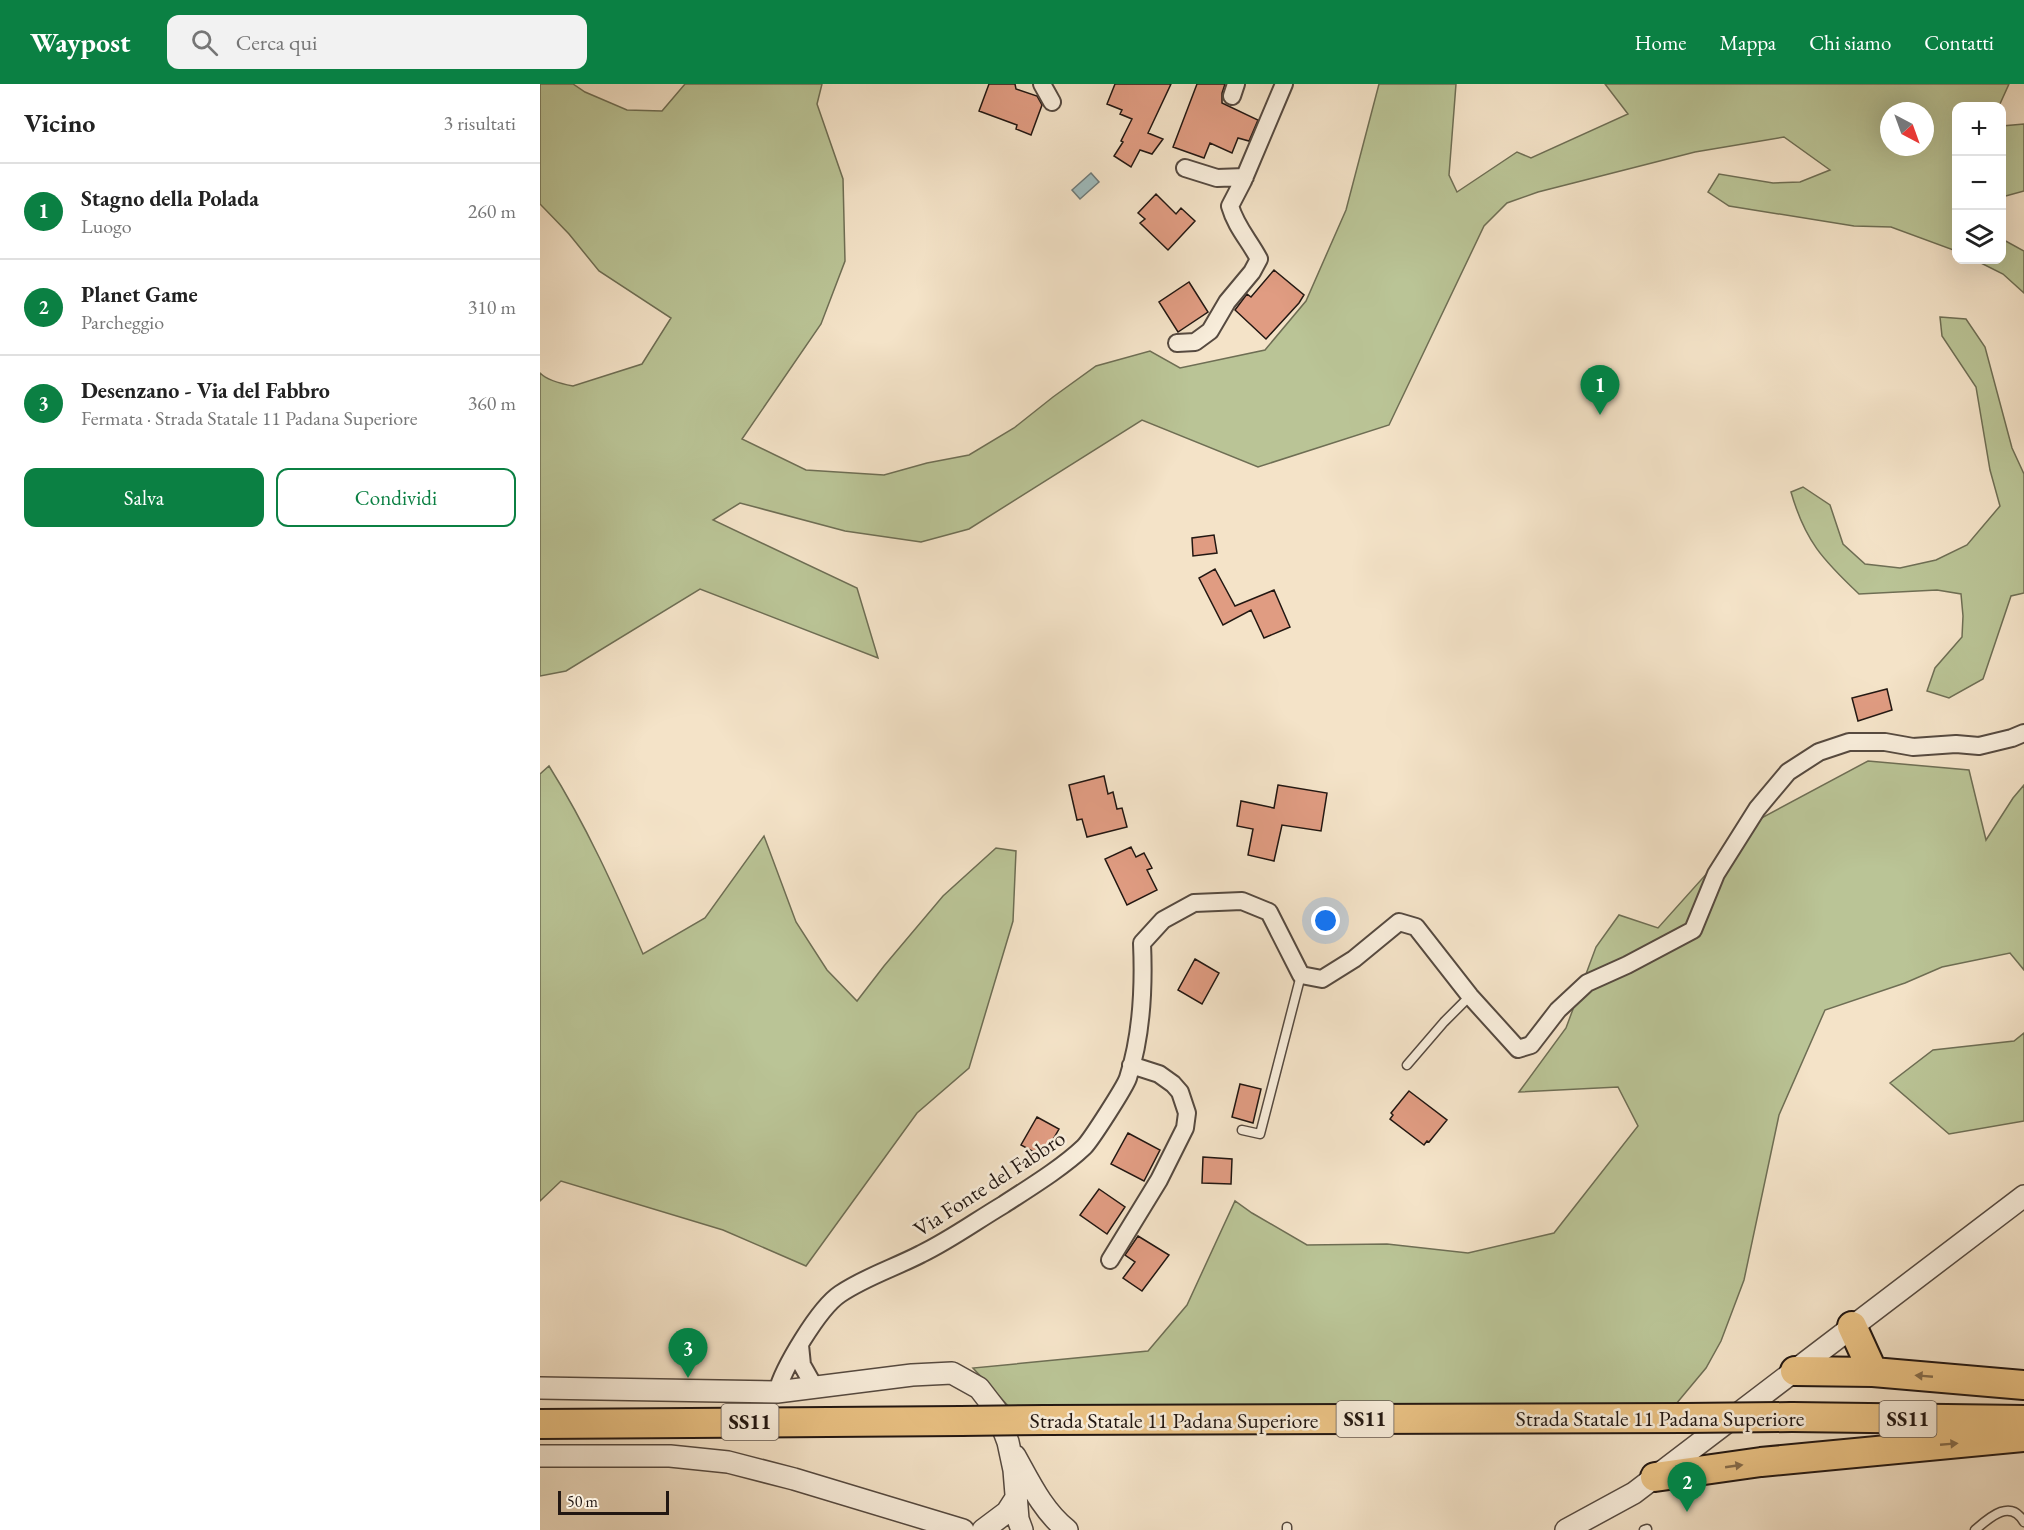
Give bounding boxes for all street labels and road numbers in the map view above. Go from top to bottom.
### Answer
street label: Via Fonte del Fabbro [908,1123,1071,1243]
road number: SS11 [1336,1401,1394,1437]
road number: SS11 [1880,1401,1936,1437]
road number: SS11 [722,1404,778,1440]
street label: Strada Statale 11 Padana Superiore [1516,1404,1805,1433]
street label: Strada Statale 11 Padana Superiore [1030,1406,1319,1435]

